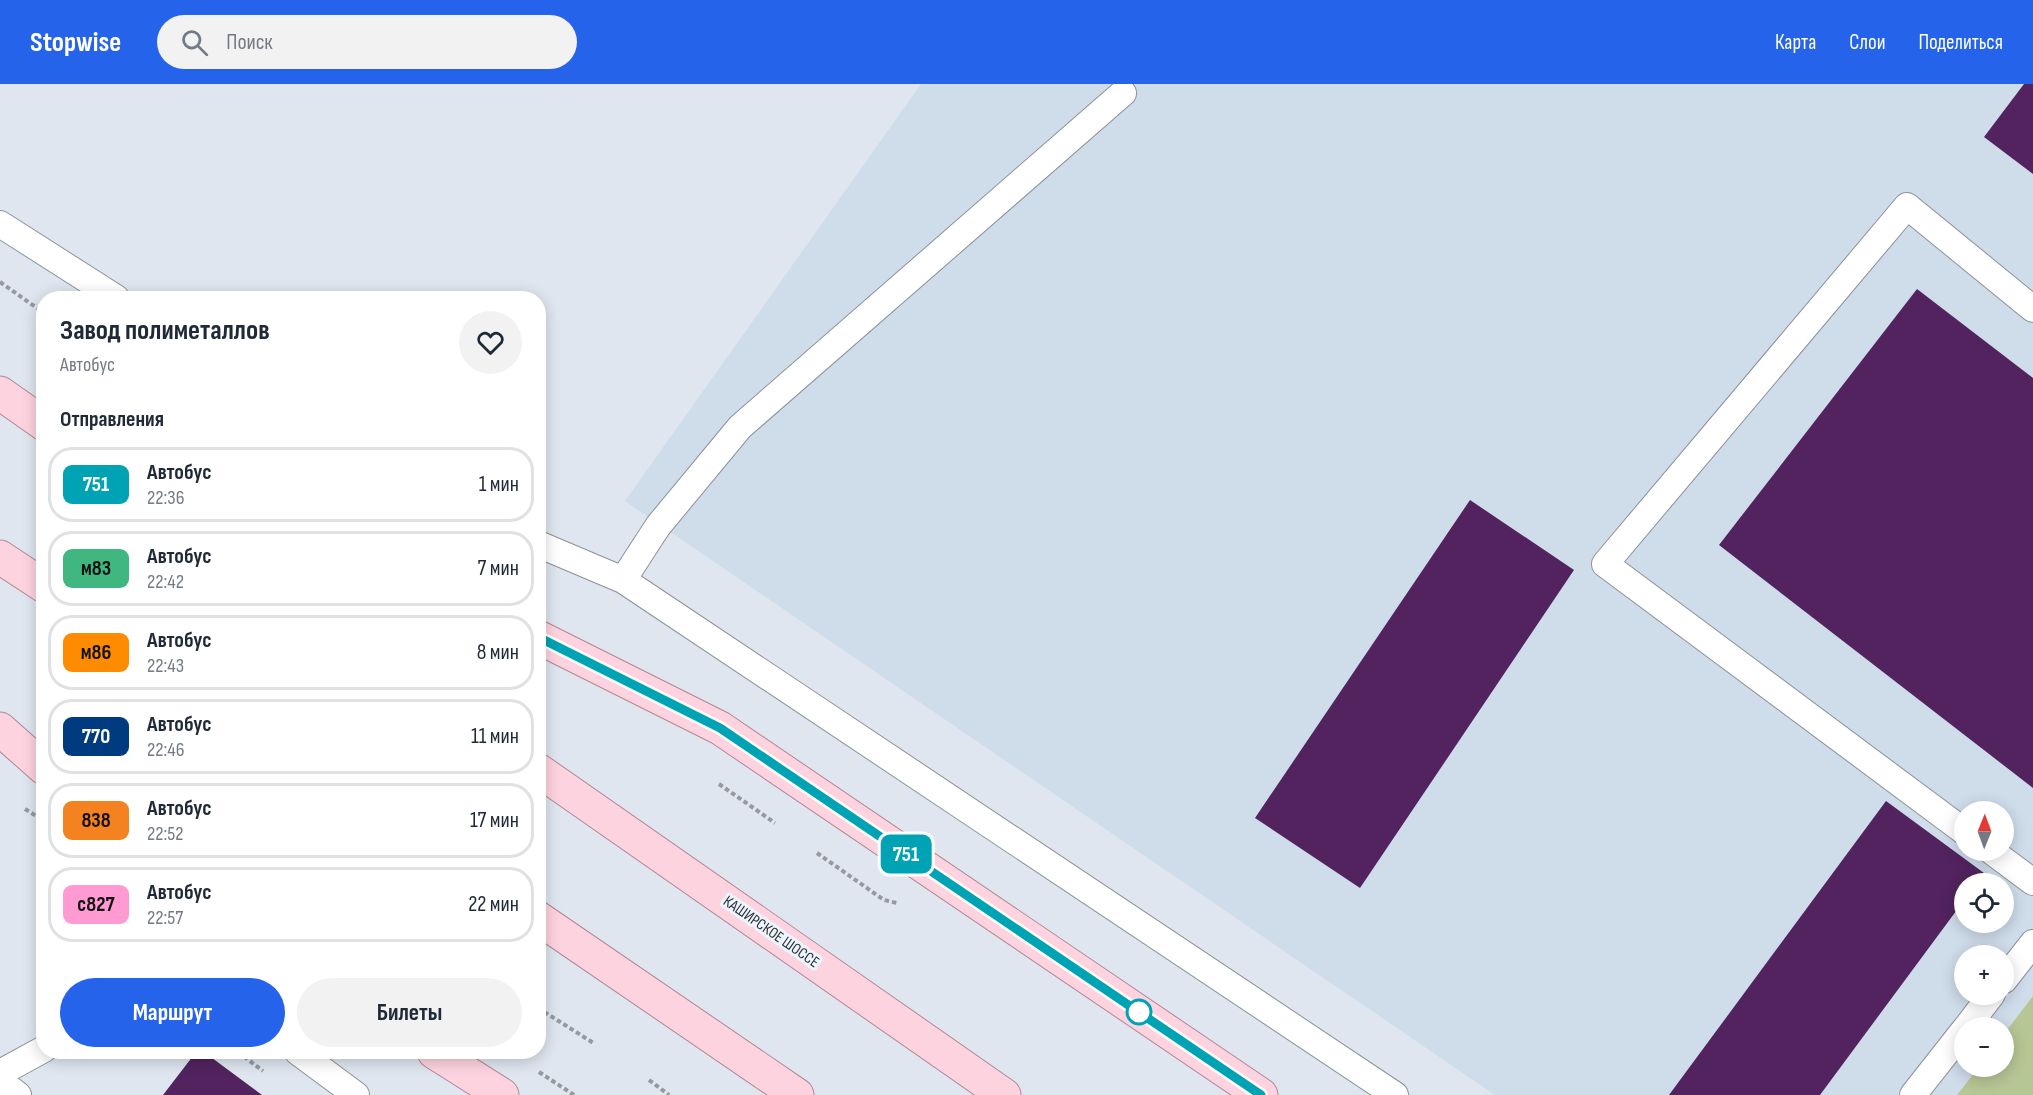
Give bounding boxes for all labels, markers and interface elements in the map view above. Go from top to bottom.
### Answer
search box [157,15,577,69]
text: Stopwise [30,26,121,59]
icon: search [178,26,211,59]
text: Поиск [226,29,273,56]
text: Карта [1775,30,1816,55]
text: Слои [1849,30,1885,55]
text: Поделиться [1918,30,2003,55]
button: heart [459,311,522,374]
text: Завод полиметаллов [60,314,270,347]
text: Автобус [60,353,115,377]
text: Отправления [60,406,164,433]
text: Автобус [147,459,212,486]
text: 1 мин [479,471,519,498]
text: 751 [83,472,109,497]
text: 22:36 [147,486,184,510]
text: Автобус [147,543,212,570]
text: 7 мин [478,555,519,582]
text: м83 [81,556,111,581]
text: 22:42 [147,570,184,594]
text: Автобус [147,627,212,654]
text: 8 мин [477,639,519,666]
text: м86 [81,640,111,665]
text: 22:43 [147,654,184,678]
text: Автобус [147,711,212,738]
text: 11 мин [471,723,519,750]
text: 770 [82,724,110,749]
text: 22:46 [147,738,184,762]
text: Автобус [147,795,212,822]
north arrow [1954,801,2014,861]
map controls [1954,801,2014,1077]
text: 17 мин [470,807,519,834]
text: 838 [81,808,111,833]
text: 22:52 [147,822,184,846]
line badge: 751 [872,834,940,874]
text: 751 [893,842,919,867]
button: locate [1954,873,2014,933]
text: Автобус [147,879,212,906]
text: 22 мин [468,891,519,918]
text: с827 [77,892,115,917]
street label: КАШИРСКОЕ ШОССЕ [719,892,823,972]
text: 22:57 [147,906,183,930]
button: + [1954,945,2014,1005]
button: Маршрут [60,978,285,1047]
button: Билеты [297,978,522,1047]
unlabelled marker [1126,999,1152,1025]
button: − [1954,1017,2014,1077]

